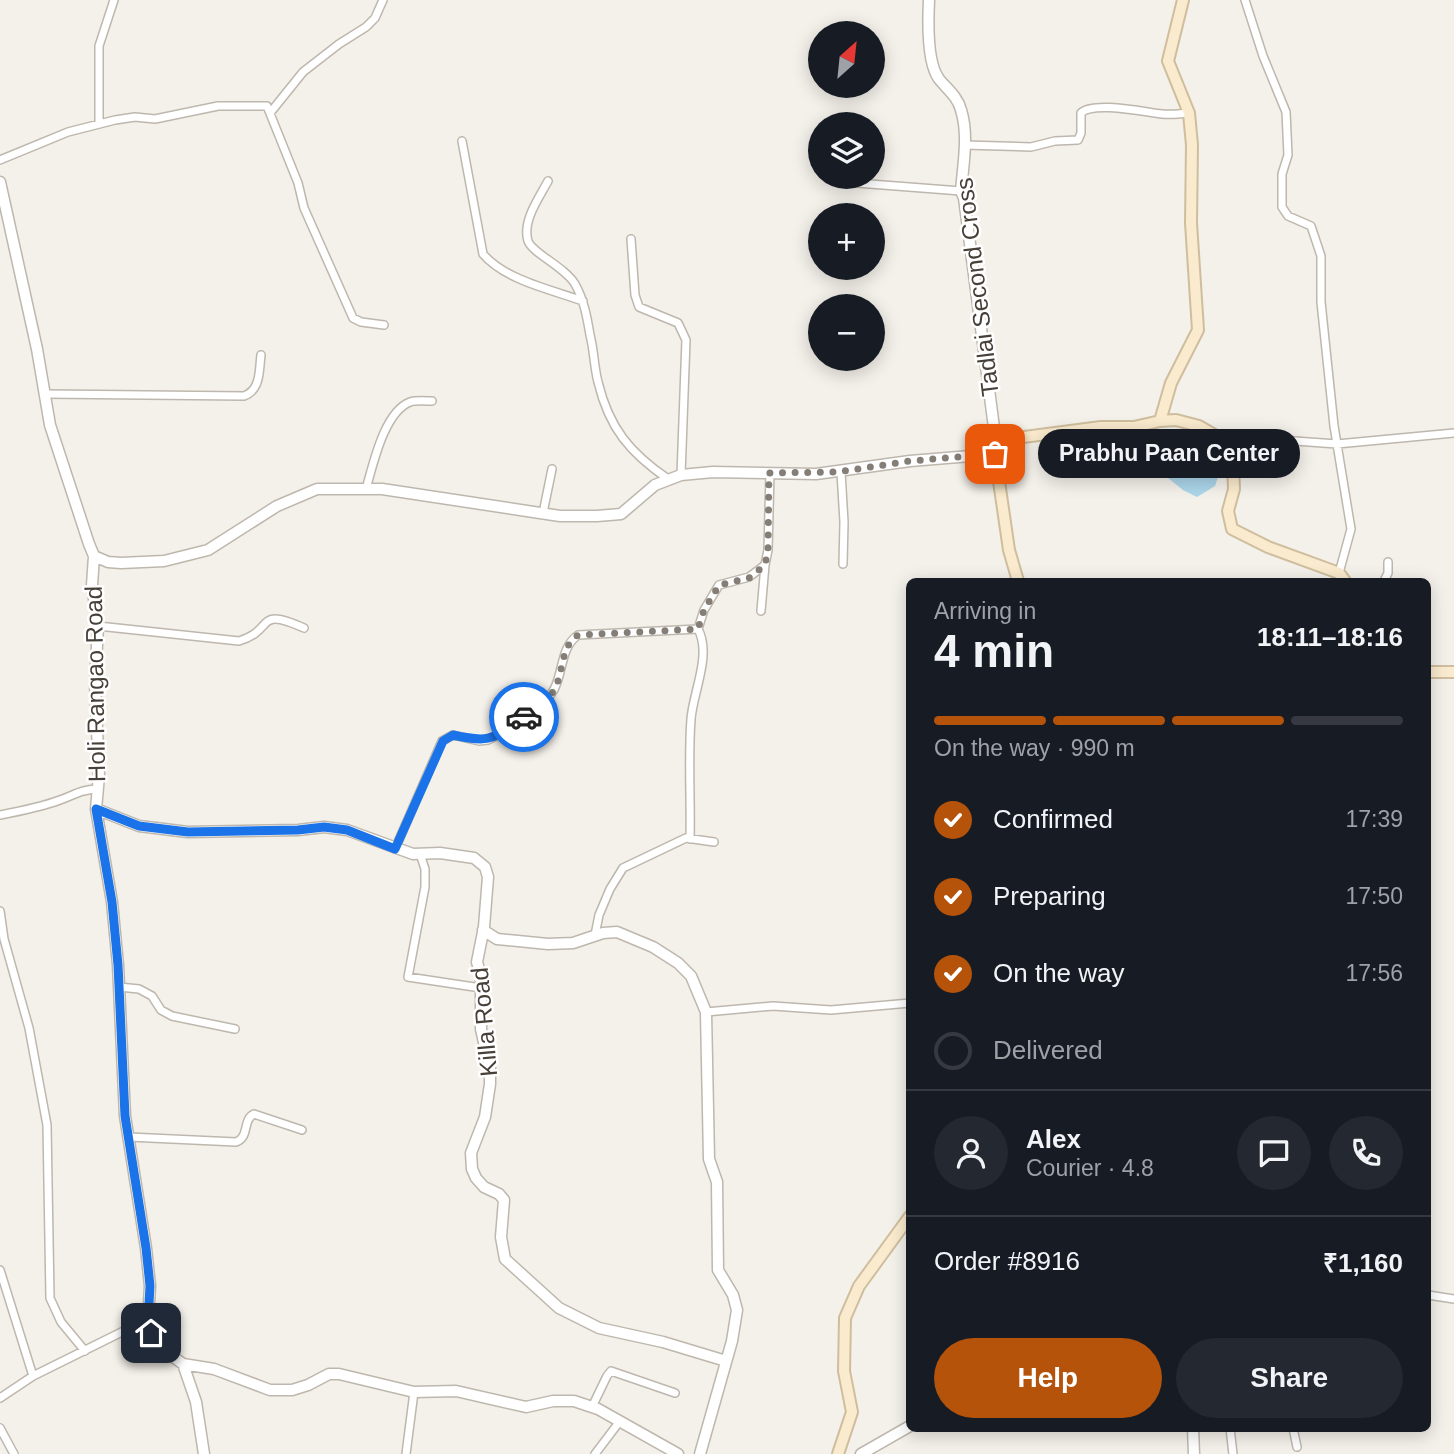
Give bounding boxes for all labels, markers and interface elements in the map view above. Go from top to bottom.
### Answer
north arrow [808,21,886,98]
map controls [808,21,885,371]
button: layers [808,112,885,189]
street label: Tadlai Second Cross [950,176,1004,398]
button: + [808,203,885,280]
button: − [808,294,885,371]
pin [965,424,1025,484]
callout: Prabhu Paan Center [1037,430,1300,478]
icon: bag [976,435,1014,473]
text: Prabhu Paan Center [1059,440,1279,466]
street label: Holi Rangao Road [80,586,110,782]
text: Arriving in [934,598,1036,624]
text: 18:11–18:16 [1257,622,1403,652]
text: 4 min [934,625,1054,677]
courier [489,682,559,752]
icon: car [505,698,543,736]
text: On the way · 990 m [934,735,1135,761]
icon: check [934,801,972,839]
text: Confirmed [993,804,1113,834]
text: 17:39 [1345,806,1403,832]
icon: check [934,878,972,916]
text: Preparing [993,881,1106,911]
text: 17:50 [1345,883,1403,909]
icon: check [934,955,972,993]
text: On the way [993,958,1125,988]
text: 17:56 [1345,960,1403,986]
street label: Killa Road [466,966,502,1078]
text: Delivered [993,1035,1103,1065]
button: person [934,1116,1008,1190]
button: chat [1237,1116,1311,1190]
button: phone [1329,1116,1403,1190]
text: Alex [1026,1124,1081,1154]
text: Courier · 4.8 [1026,1155,1154,1181]
text: Order #8916 [934,1246,1080,1276]
text: ₹1,160 [1323,1248,1403,1278]
pin [121,1303,181,1363]
icon: home [132,1314,170,1352]
button: Help [934,1338,1162,1418]
button: Share [1176,1338,1403,1418]

